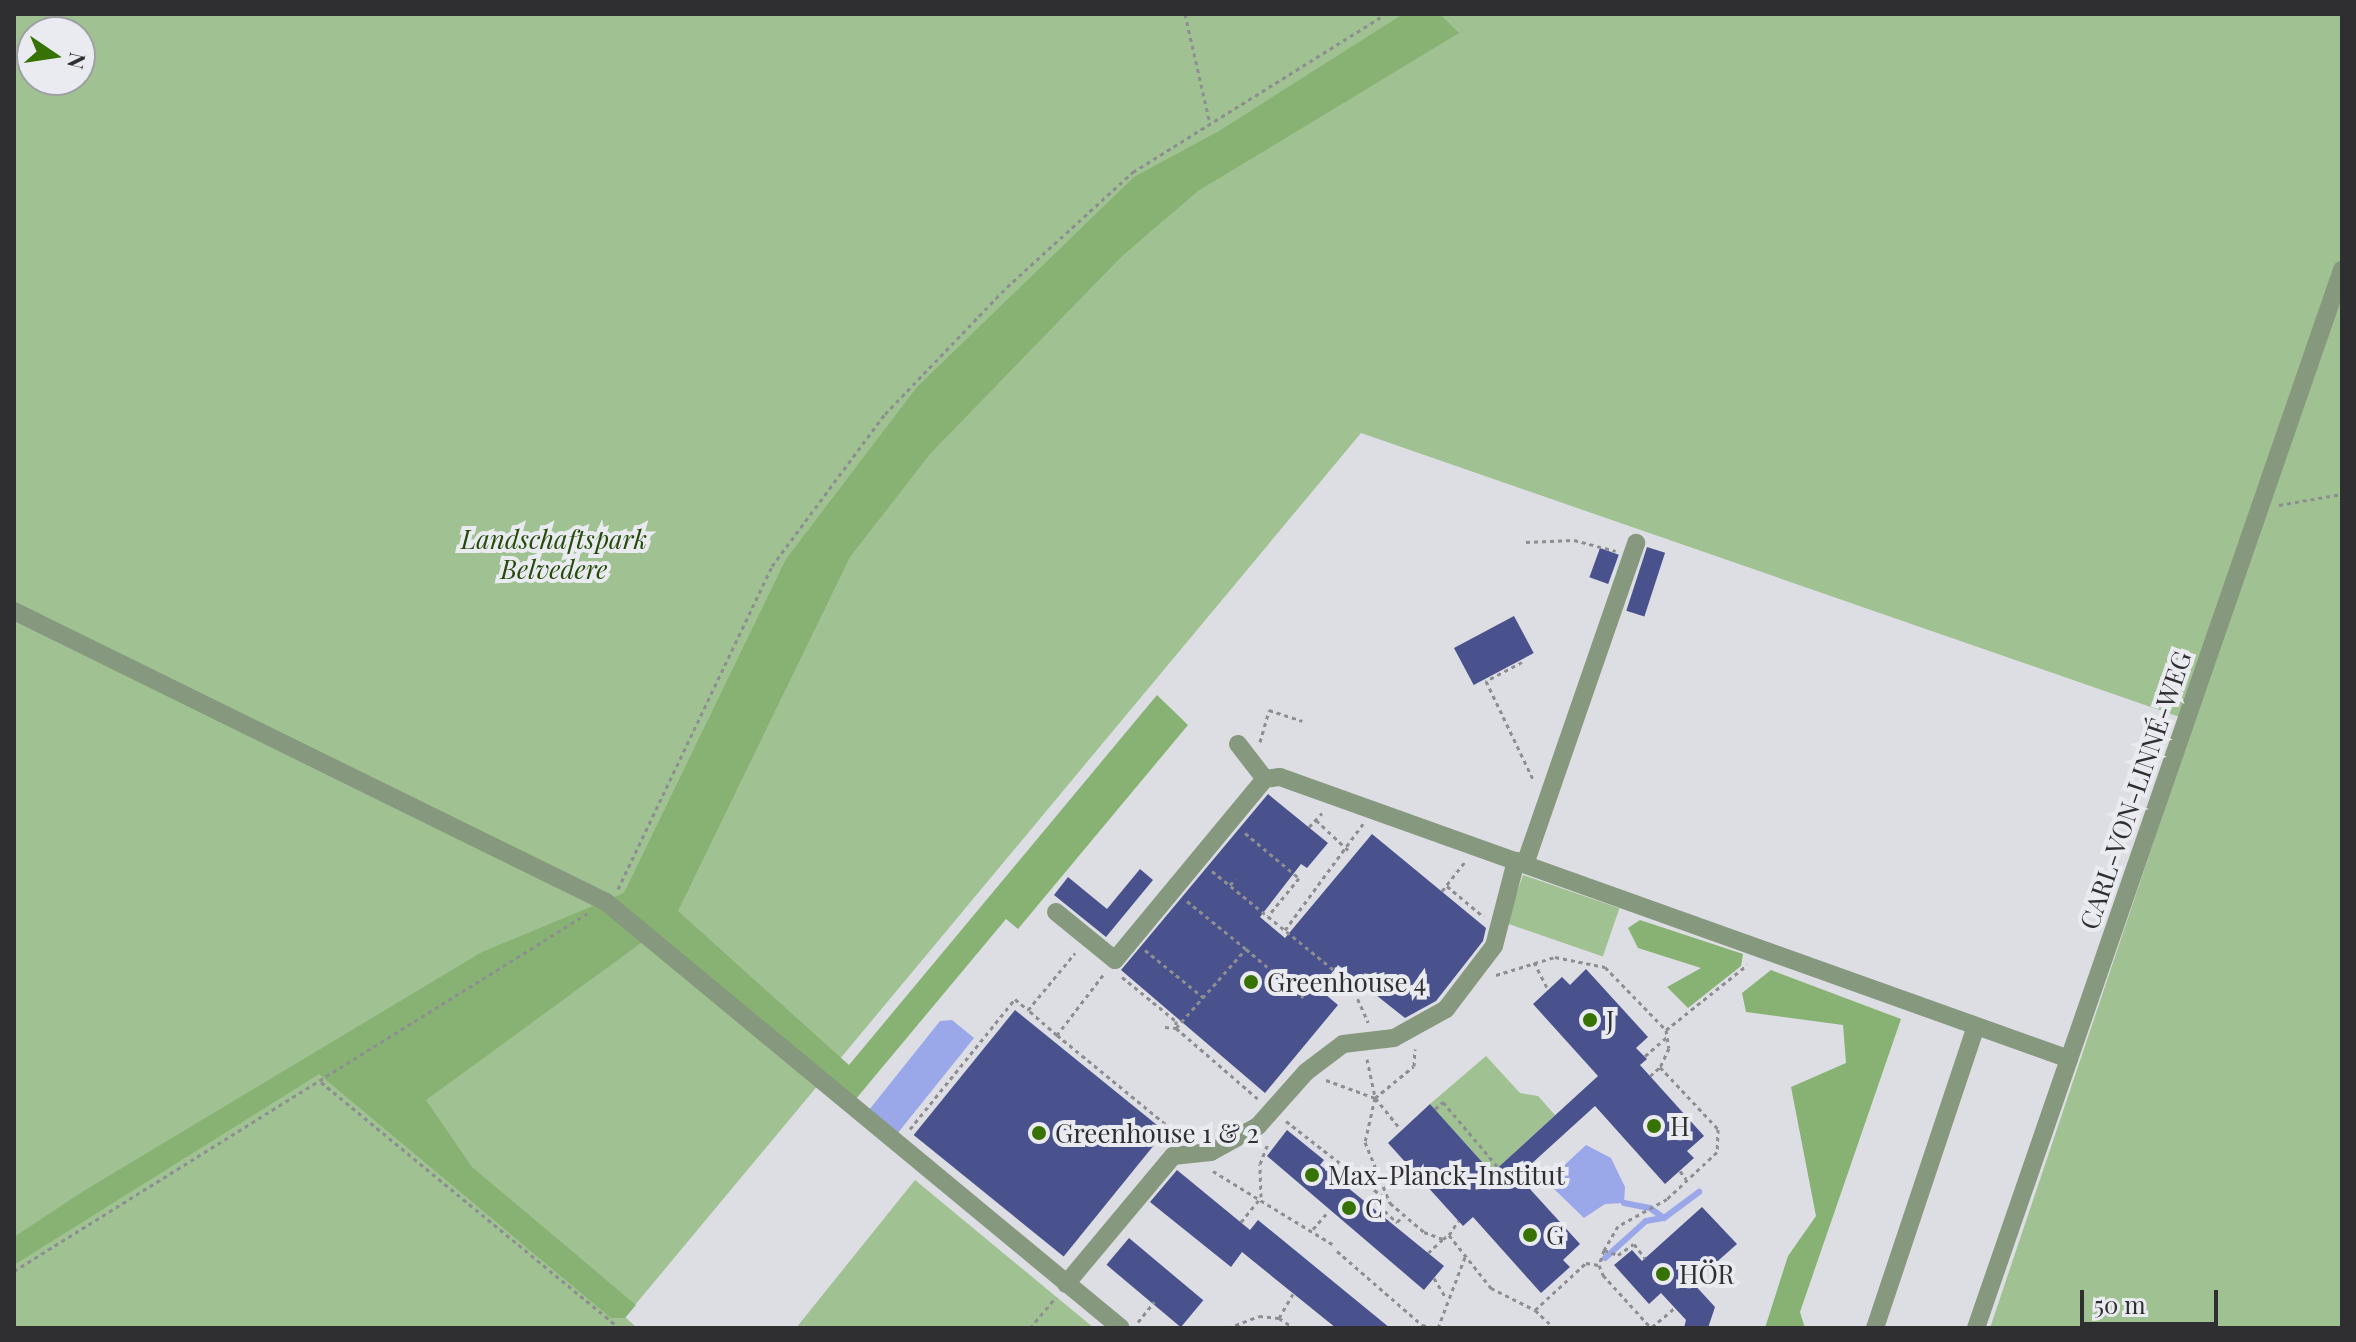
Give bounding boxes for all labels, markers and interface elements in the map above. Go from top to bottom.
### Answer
north arrow [16,16,96,96]
text: N [61,50,94,72]
park label: Landschaftspark Belvedere [461,523,647,584]
street label: CARL-VON-LINNÉ-WEG [2073,647,2197,933]
place label: Greenhouse 4 [1267,966,1427,998]
marker: Greenhouse 4 [1242,973,1260,991]
place label: J [1606,1004,1614,1036]
marker: J [1581,1011,1599,1029]
place label: H [1670,1110,1690,1142]
place label: Greenhouse 1 & 2 [1055,1117,1259,1149]
marker: H [1645,1117,1663,1135]
marker: Greenhouse 1 & 2 [1030,1124,1048,1142]
place label: Max-Planck-Institut [1328,1159,1565,1191]
marker: Max-Planck-Institut [1303,1166,1321,1184]
place label: C [1365,1192,1383,1224]
marker: C [1340,1199,1358,1217]
place label: G [1546,1219,1564,1251]
marker: G [1521,1226,1539,1244]
place label: HÖR [1679,1258,1734,1290]
marker: HÖR [1654,1265,1672,1283]
scale bar [2084,1274,2222,1324]
text: 50 m [2094,1288,2146,1320]

